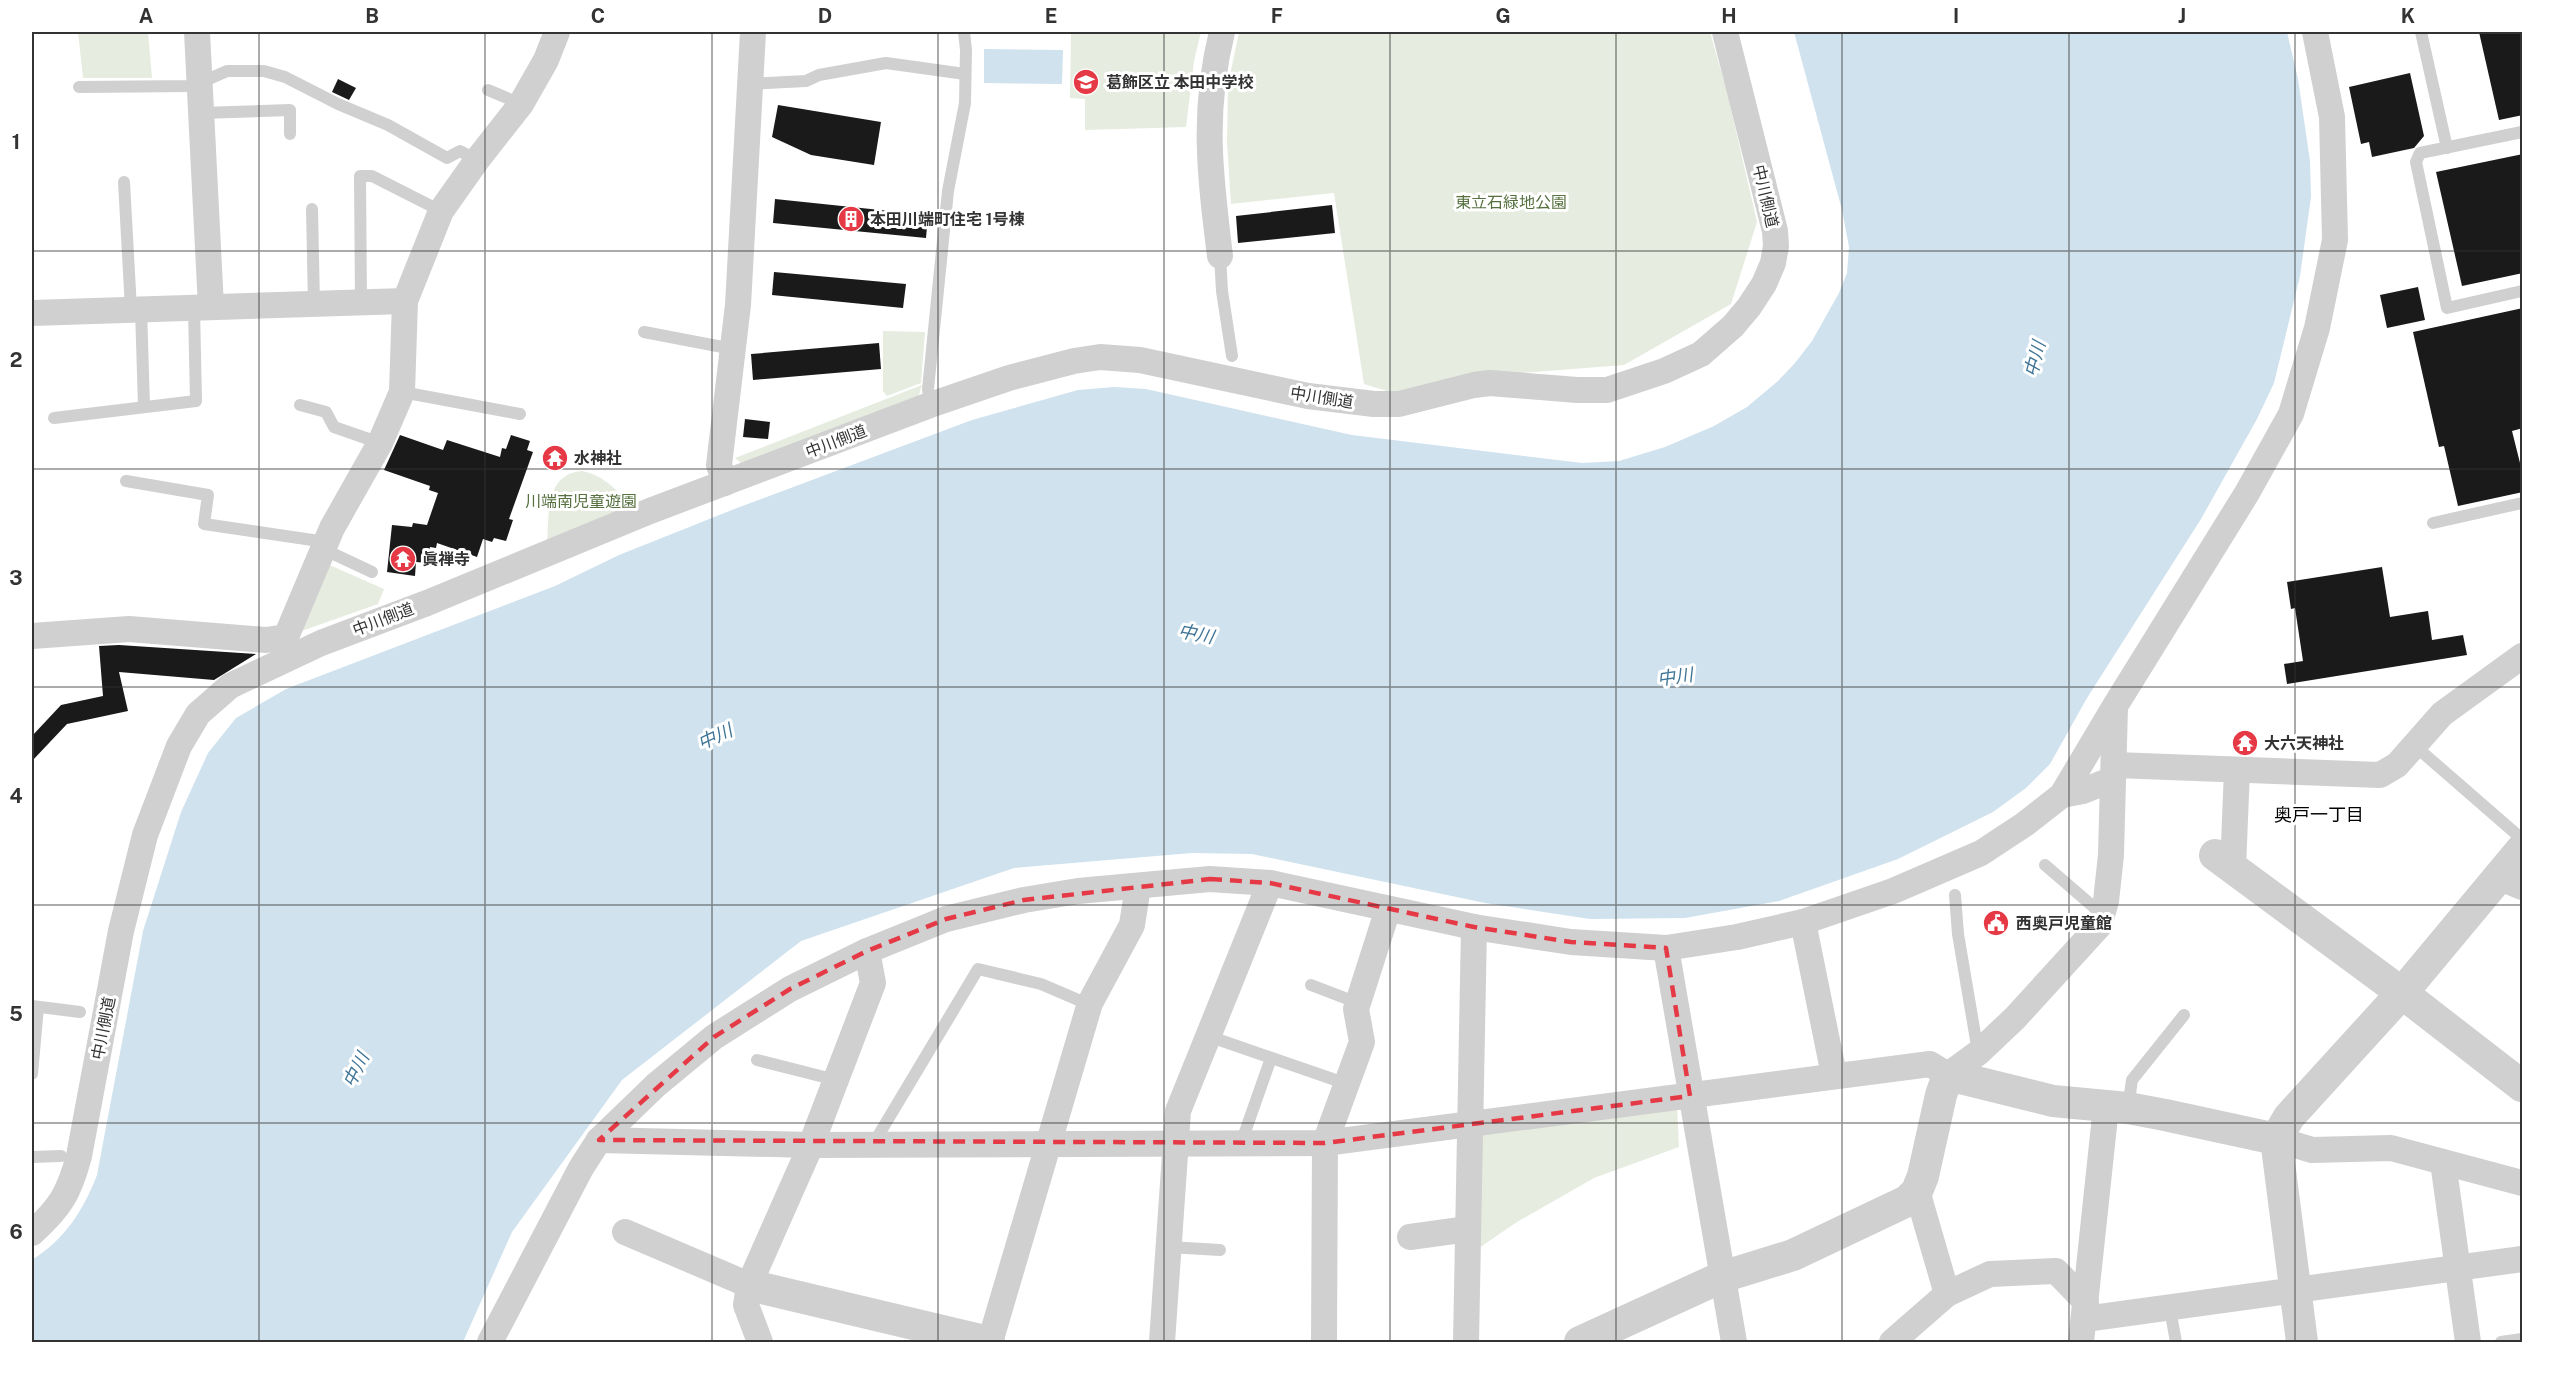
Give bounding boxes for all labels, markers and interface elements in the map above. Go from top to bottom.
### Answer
text: A [139,4,153,28]
text: B [365,4,379,28]
text: C [591,4,605,28]
text: D [818,4,832,28]
text: E [1045,4,1057,28]
text: F [1271,4,1283,28]
text: G [1495,4,1511,28]
text: H [1721,4,1737,28]
text: I [1953,4,1959,28]
text: J [2178,4,2186,28]
text: K [2401,4,2415,28]
school or university icon: 葛飾区立 本田中学校 [1071,67,1101,97]
place label: 葛飾区立 本田中学校 [1106,73,1254,92]
text: 1 [12,130,20,154]
street label: 中川側道 [1749,163,1782,229]
park label: 東立石緑地公園 [1455,193,1567,212]
building icon: 本田川端町住宅 1号棟 [836,204,866,234]
place label: 本田川端町住宅 1号棟 [870,210,1024,229]
water label: 中川 [2020,337,2050,379]
text: 2 [10,348,22,372]
street label: 中川側道 [1289,383,1355,412]
street label: 中川側道 [803,421,869,462]
temple icon: 水神社 [540,443,570,473]
place label: 水神社 [574,449,622,468]
park label: 川端南児童遊園 [525,492,637,511]
temple icon: 眞禅寺 [388,544,418,574]
place label: 眞禅寺 [422,550,470,569]
text: 3 [9,566,23,590]
street label: 中川側道 [350,599,416,640]
water label: 中川 [1176,620,1218,648]
water label: 中川 [1656,663,1696,689]
water label: 中川 [694,719,737,754]
temple icon: 大六天神社 [2230,728,2260,758]
place label: 大六天神社 [2264,734,2344,753]
text: 4 [9,784,23,808]
district label: 奥戸一丁目 [2274,804,2364,825]
public building icon: 西奥戸児童館 [1981,908,2011,938]
place label: 西奥戸児童館 [2016,914,2112,933]
street label: 中川側道 [88,995,119,1061]
text: 5 [9,1002,23,1026]
water label: 中川 [338,1047,374,1091]
text: 6 [9,1220,23,1244]

